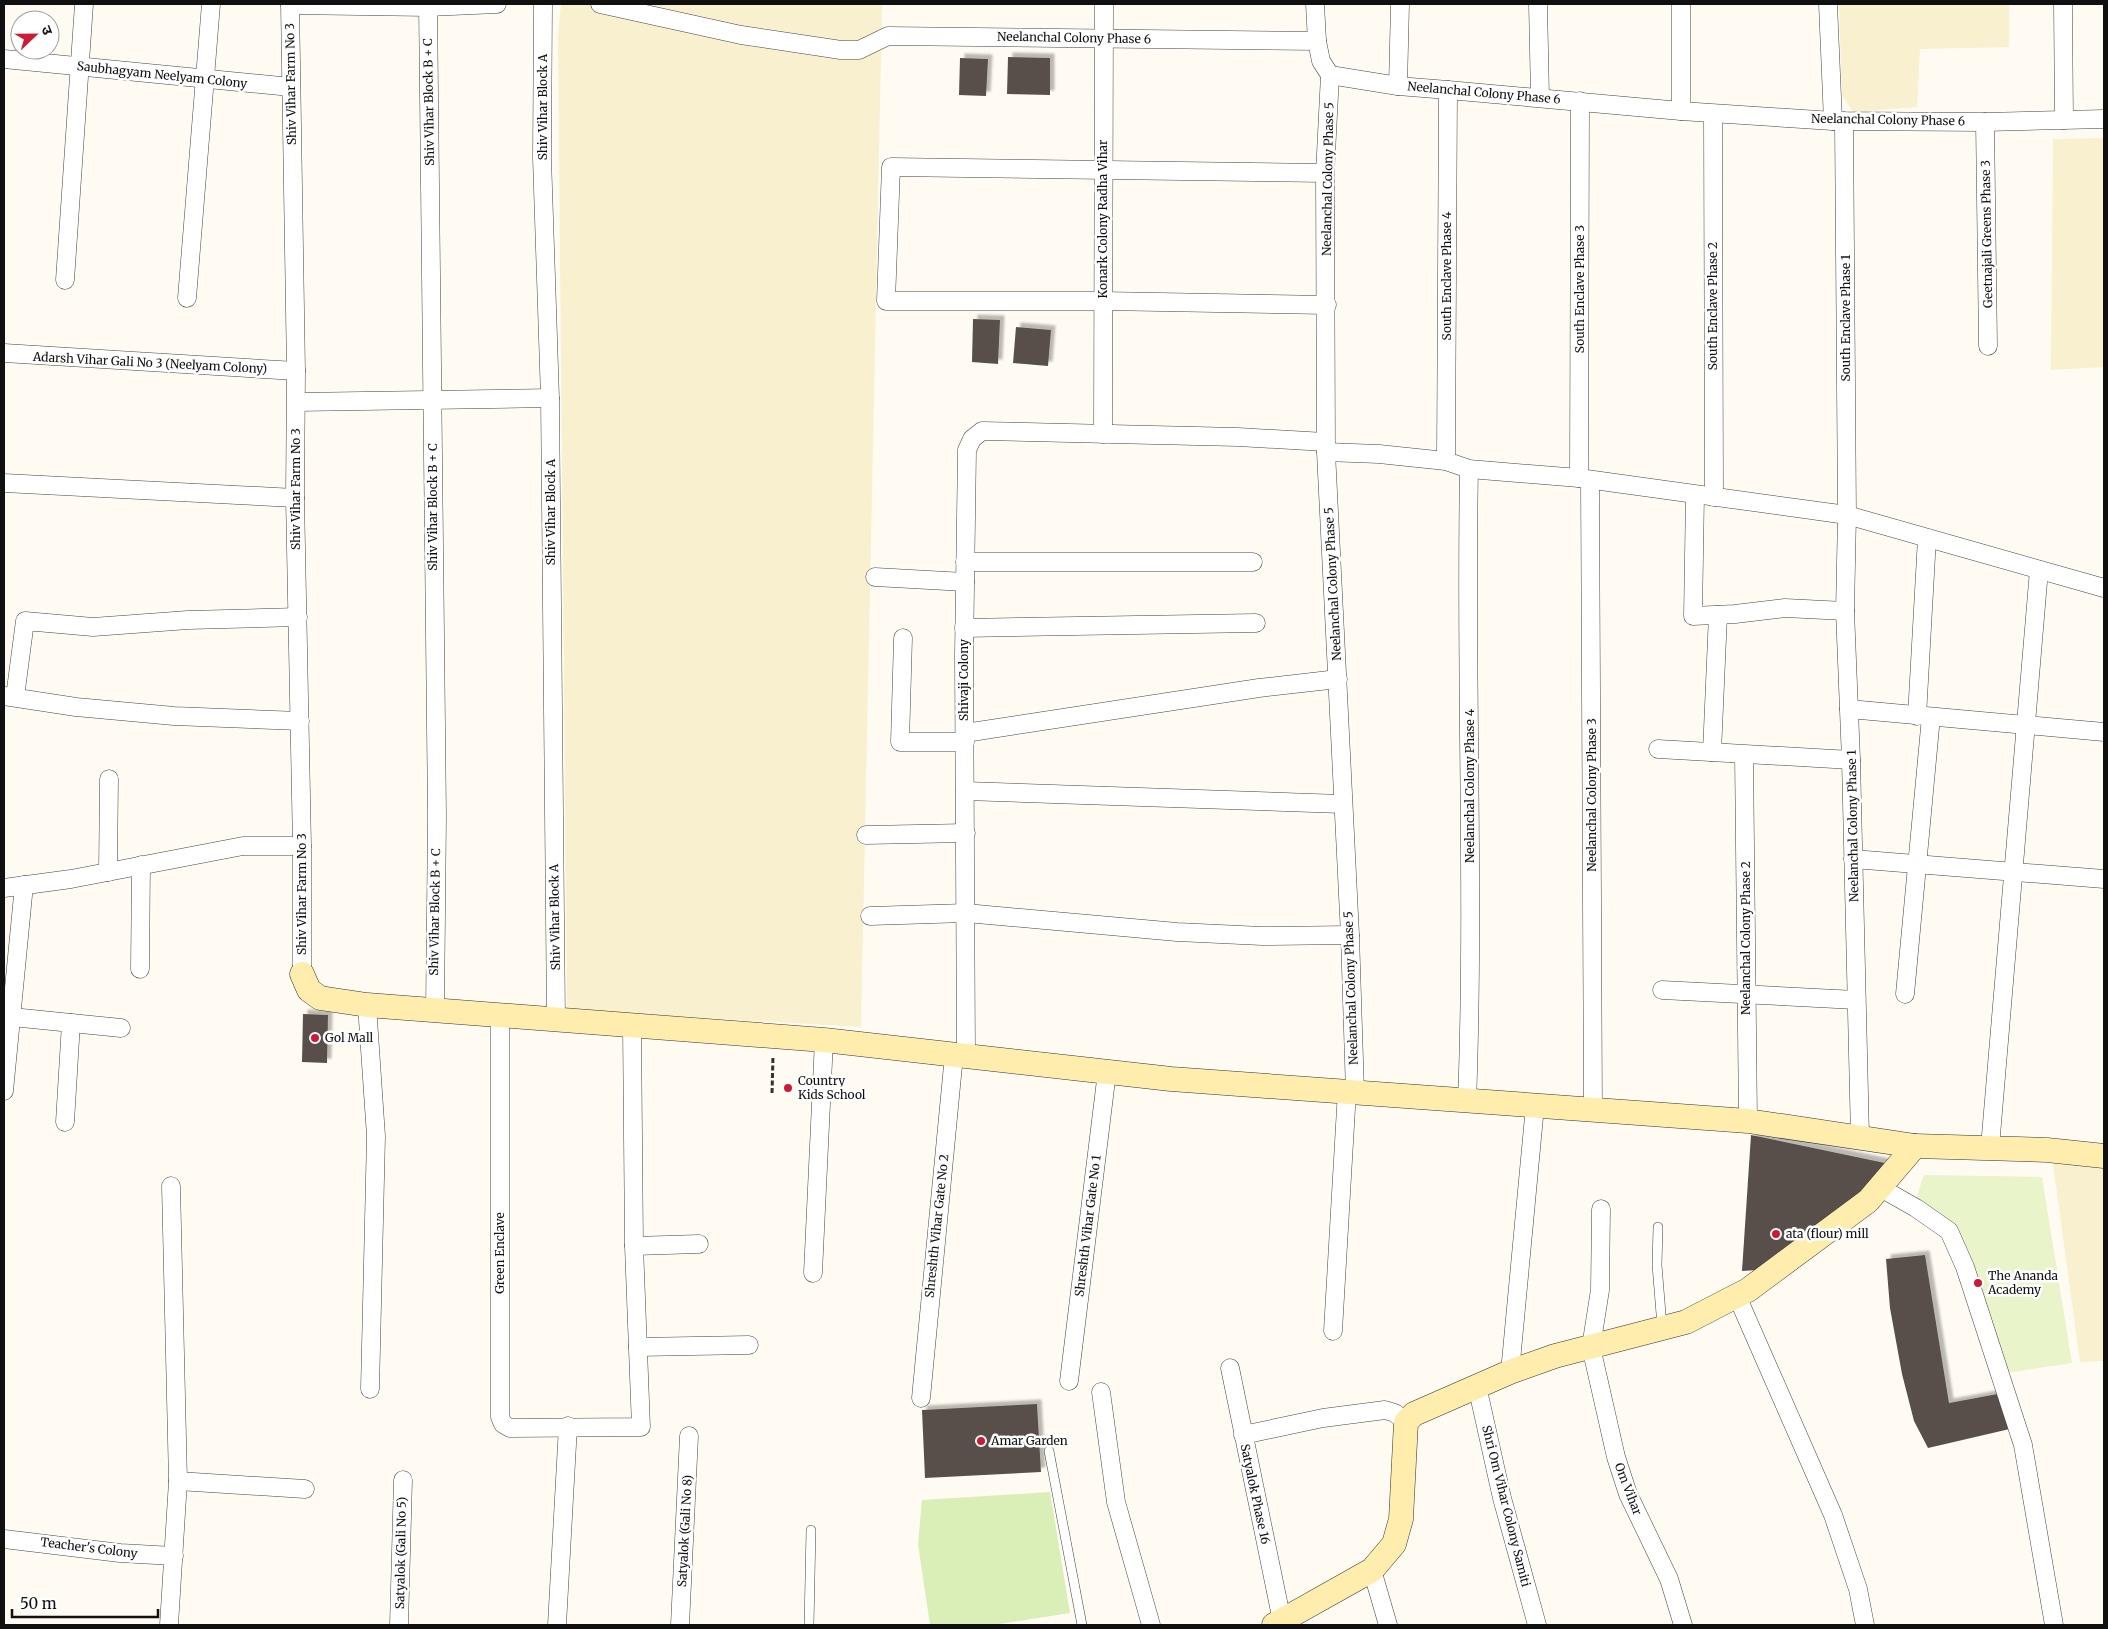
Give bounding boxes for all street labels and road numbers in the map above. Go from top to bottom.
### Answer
street label: Shiv Vihar Farm No 3 [282,23,299,145]
street label: Neelanchal Colony Phase 6 [997,29,1151,46]
street label: Shiv Vihar Block B + C [420,38,437,166]
street label: Shiv Vihar Block A [535,53,550,160]
street label: Saubhagyam Neelyam Colony [76,58,248,91]
street label: Neelanchal Colony Phase 6 [1407,78,1561,107]
street label: Neelanchal Colony Phase 5 [1319,102,1336,256]
street label: Neelanchal Colony Phase 6 [1811,111,1965,128]
street label: Konark Colony Radha Vihar [1095,139,1110,298]
street label: Geetnajali Greens Phase 3 [1978,160,1995,308]
street label: South Enclave Phase 4 [1439,211,1454,340]
street label: South Enclave Phase 3 [1572,225,1587,353]
street label: South Enclave Phase 2 [1705,242,1720,370]
street label: South Enclave Phase 1 [1838,254,1853,381]
street label: Adarsh Vihar Gali No 3 (Neelyam Colony) [31,349,268,376]
street label: Shiv Vihar Farm No 3 [288,428,303,550]
street label: Shiv Vihar Block B + C [425,443,440,571]
street label: Shiv Vihar Block A [543,458,558,565]
street label: Neelanchal Colony Phase 5 [1321,507,1344,661]
street label: Shivaji Colony [956,639,971,721]
street label: Neelanchal Colony Phase 4 [1462,708,1477,863]
street label: Neelanchal Colony Phase 3 [1584,718,1599,872]
street label: Neelanchal Colony Phase 1 [1844,749,1861,902]
street label: Shiv Vihar Farm No 3 [294,833,309,955]
street label: Shiv Vihar Block B + C [426,848,443,976]
street label: Neelanchal Colony Phase 2 [1738,861,1753,1015]
street label: Shiv Vihar Block A [546,863,563,970]
street label: Neelanchal Colony Phase 5 [1340,911,1361,1065]
street label: Shreshth Vihar Gate No 2 [922,1153,952,1299]
street label: Shreshth Vihar Gate No 1 [1071,1154,1104,1298]
street label: Green Enclave [492,1212,507,1294]
street label: Shri Om Vihar Colony Samiti [1479,1424,1534,1588]
street label: Satyalok Phase 16 [1238,1442,1273,1545]
street label: Om Vihar [1612,1460,1646,1518]
street label: Satyalok (Gali No 8) [674,1474,695,1588]
street label: Satyalok (Gali No 5) [392,1497,409,1609]
street label: Teacher's Colony [40,1534,138,1561]

